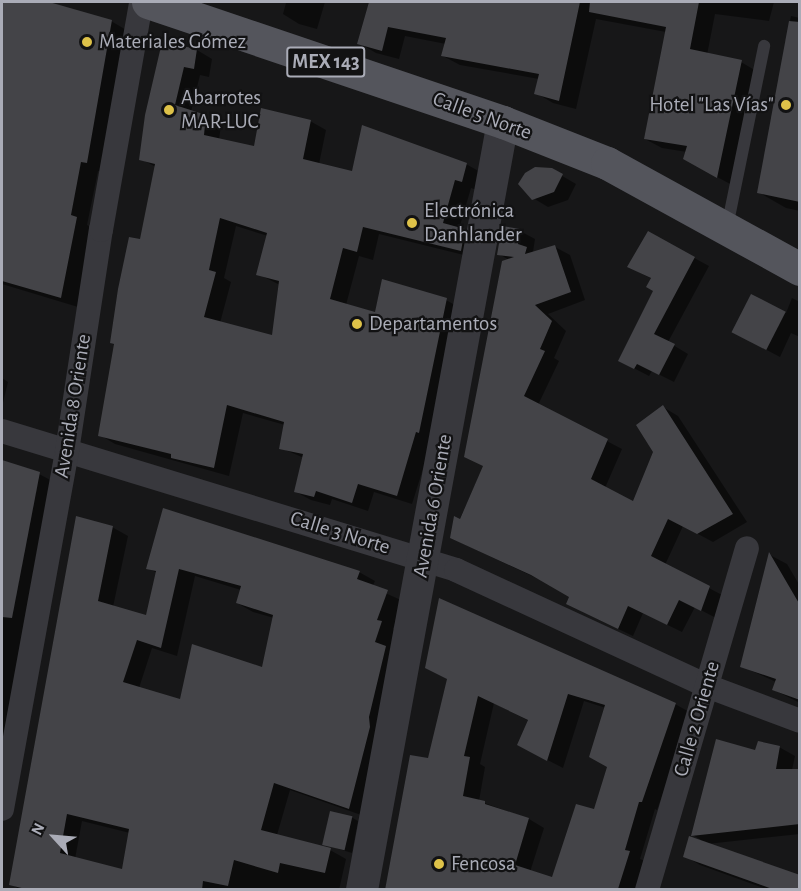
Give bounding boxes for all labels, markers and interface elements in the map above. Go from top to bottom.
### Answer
place label: Materiales Gómez [99,29,246,55]
marker: Materiales Gómez [80,35,94,49]
road number: MEX 143 [286,45,366,79]
place label: Abarrotes MAR-LUC [181,85,261,135]
street label: Calle 5 Norte [429,86,535,146]
place label: Hotel "Las Vías" [649,92,774,118]
marker: Hotel "Las Vías" [779,98,793,112]
marker: Abarrotes MAR-LUC [162,103,176,117]
place label: Electrónica Danhlander [424,198,522,248]
marker: Electrónica Danhlander [405,216,419,230]
place label: Departamentos [369,311,497,337]
marker: Departamentos [350,317,364,331]
street label: Avenida 8 Oriente [49,332,97,480]
street label: Avenida 6 Oriente [408,432,458,580]
street label: Calle 3 Norte [287,506,393,560]
street label: Calle 2 Oriente [668,658,726,780]
north arrow [24,807,84,867]
text: N [28,821,47,838]
place label: Fencosa [451,851,516,877]
marker: Fencosa [432,857,446,871]

